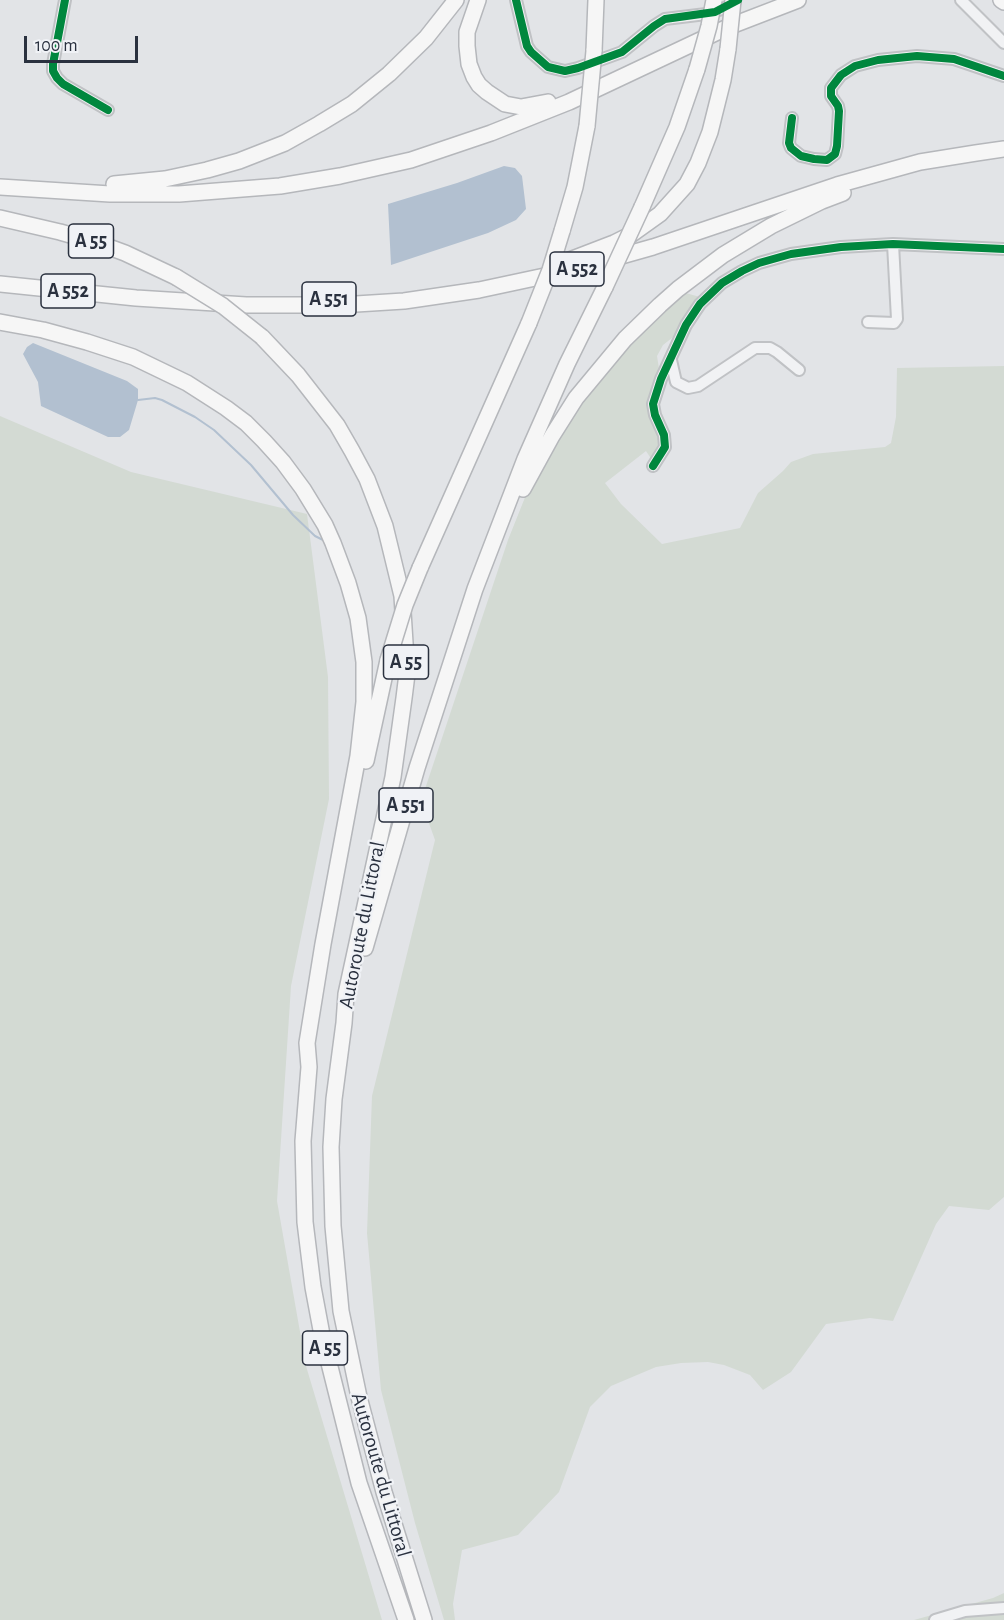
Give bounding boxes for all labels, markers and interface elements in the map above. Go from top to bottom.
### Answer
scale bar [27,24,141,62]
text: 100 m [35,37,78,55]
road number: A 55 [68,224,113,258]
road number: A 552 [550,252,604,286]
road number: A 552 [41,274,95,308]
road number: A 551 [302,282,356,316]
road number: A 55 [384,645,428,679]
road number: A 551 [379,788,433,822]
street label: Autoroute du Littoral [333,839,391,1011]
road number: A 55 [302,1331,348,1365]
street label: Autoroute du Littoral [345,1390,417,1560]

